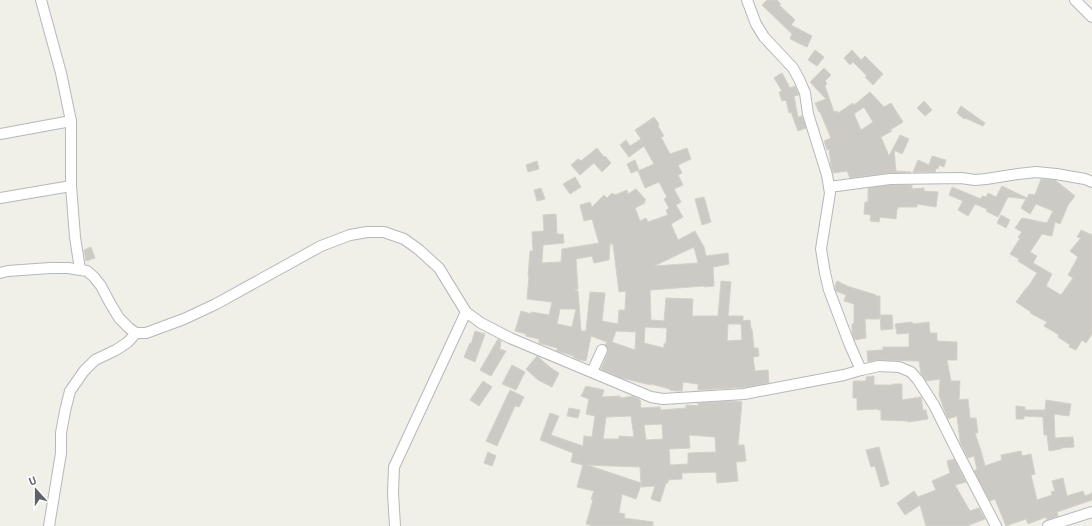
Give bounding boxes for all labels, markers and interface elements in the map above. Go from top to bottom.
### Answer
north arrow [16,470,56,510]
text: U [27,473,38,488]

